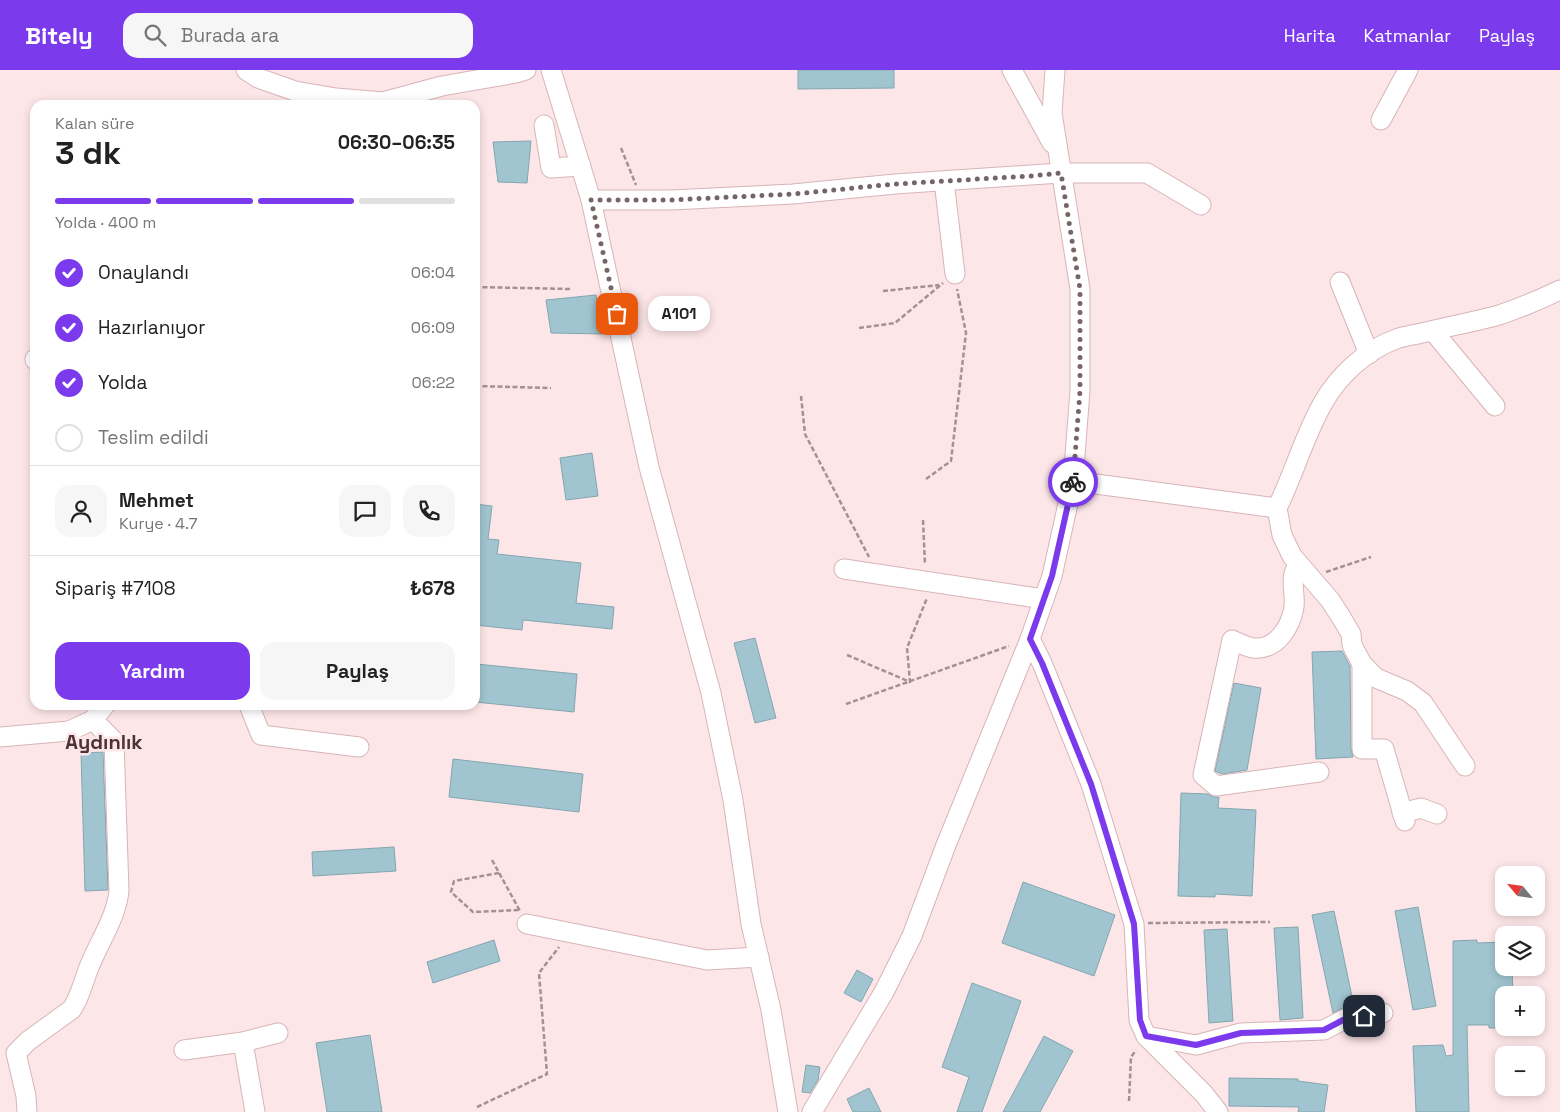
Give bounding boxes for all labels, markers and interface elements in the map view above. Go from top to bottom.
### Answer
search box [123,13,473,58]
text: Bitely [25,20,93,51]
icon: search [141,21,169,49]
text: Burada ara [181,23,279,48]
text: Harita [1284,24,1336,47]
text: Katmanlar [1364,24,1451,47]
text: Paylaş [1479,24,1535,47]
text: Kalan süre [55,113,134,134]
text: 06:30–06:35 [338,130,455,155]
text: 3 dk [55,133,121,173]
text: Yolda · 400 m [55,212,156,233]
icon: check [55,259,83,287]
text: Onaylandı [98,260,189,285]
text: 06:04 [411,262,455,283]
pin [596,293,638,335]
callout: A101 [647,296,710,332]
icon: bag [603,300,631,328]
text: A101 [662,303,696,324]
icon: check [55,314,83,342]
text: Hazırlanıyor [98,315,206,340]
text: 06:09 [411,317,455,338]
icon: check [55,369,83,397]
text: Yolda [98,370,148,395]
text: 06:22 [412,372,455,393]
text: Teslim edildi [98,425,209,450]
courier [1048,457,1098,507]
icon: bike [1059,468,1087,496]
button: person [55,485,107,537]
button: chat [339,485,391,537]
button: phone [403,485,455,537]
text: Mehmet [119,488,194,513]
text: Kurye · 4.7 [119,513,197,534]
text: Sipariş #7108 [55,576,176,601]
text: ₺678 [410,576,455,601]
button: Yardım [55,642,250,700]
button: Paylaş [260,642,455,700]
district label: Aydınlık [65,729,143,755]
north arrow [1495,866,1545,916]
map controls [1495,866,1545,1096]
button: layers [1495,926,1545,976]
button: + [1495,986,1545,1036]
pin [1343,995,1385,1037]
icon: home [1350,1002,1378,1030]
button: − [1495,1046,1545,1096]

